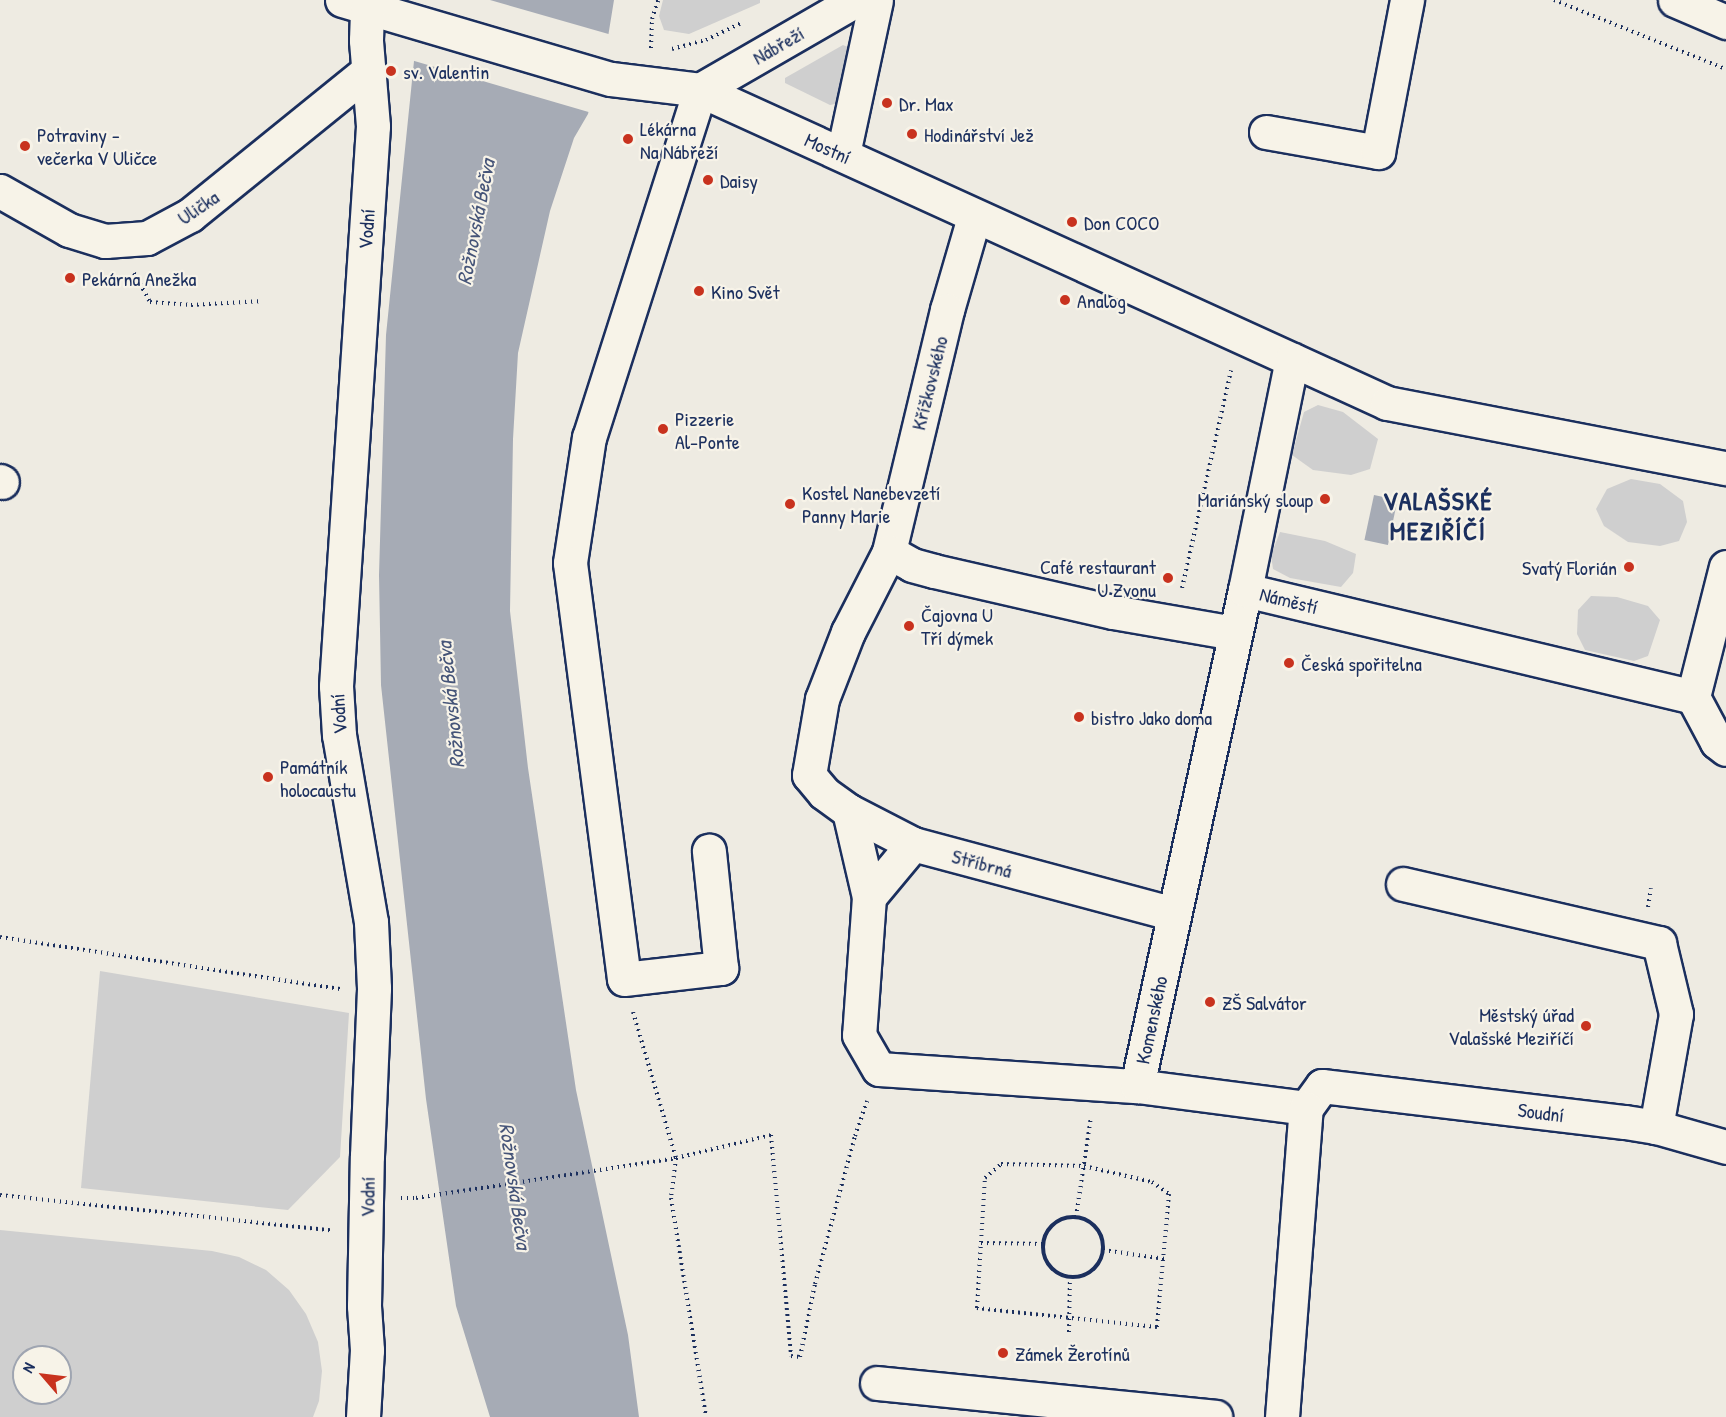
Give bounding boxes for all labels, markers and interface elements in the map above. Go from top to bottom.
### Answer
street label: Nábřeží [748,21,808,69]
place label: sv. Valentin [403,59,489,83]
marker: sv. Valentin [384,64,398,78]
place label: Dr. Max [899,91,954,115]
marker: Dr. Max [880,96,894,110]
place label: Lékárna Na Nábřeží [640,116,718,163]
place label: Potraviny - večerka V Uličce [37,122,157,169]
place label: Hodinářství Jež [924,122,1034,146]
street label: Mostní [801,127,855,169]
marker: Hodinářství Jež [905,127,919,141]
marker: Lékárna Na Nábřeží [621,132,635,146]
marker: Potraviny - večerka V Uličce [18,139,32,153]
water label: Rožnovská Bečva [452,157,500,287]
place label: Daisy [720,168,758,192]
marker: Daisy [701,173,715,187]
street label: Ulička [173,185,223,229]
street label: Vodní [353,208,379,250]
place label: Don COCO [1084,210,1159,234]
marker: Don COCO [1065,215,1079,229]
place label: Pekárna Anežka [82,266,196,290]
marker: Pekárna Anežka [63,271,77,285]
place label: Kino Svět [711,279,780,303]
marker: Kino Svět [692,284,706,298]
place label: Analog [1077,288,1126,312]
marker: Analog [1058,293,1072,307]
street label: Křížkovského [906,334,952,432]
place label: Pizzerie Al-Ponte [675,406,740,453]
marker: Pizzerie Al-Ponte [656,422,670,436]
place label: Kostel Nanebevzetí Panny Marie [802,480,941,527]
district label: VALAŠSKÉ MEZIŘÍČÍ [1383,485,1493,546]
place label: Mariánský sloup [1198,487,1313,511]
marker: Mariánský sloup [1318,492,1332,506]
marker: Kostel Nanebevzetí Panny Marie [783,497,797,511]
place label: Café restaurant U Zvonu [1040,554,1156,601]
place label: Svatý Florián [1522,555,1617,579]
marker: Svatý Florián [1622,560,1636,574]
marker: Café restaurant U Zvonu [1161,571,1175,585]
street label: Náměstí [1257,581,1321,619]
place label: Čajovna U Tří dýmek [921,602,993,649]
marker: Čajovna U Tří dýmek [902,619,916,633]
water label: Rožnovská Bečva [432,641,470,769]
place label: Česká spořitelna [1301,651,1422,675]
marker: Česká spořitelna [1282,656,1296,670]
street label: Vodní [325,693,351,735]
place label: bistro Jako doma [1091,705,1212,729]
marker: bistro Jako doma [1072,710,1086,724]
place label: Památník holocaustu [280,754,356,801]
marker: Památník holocaustu [261,770,275,784]
street label: Stříbrná [949,844,1015,882]
street label: Komenského [1130,974,1172,1066]
place label: ZŠ Salvátor [1222,990,1307,1014]
marker: ZŠ Salvátor [1203,995,1217,1009]
place label: Městský úřad Valašské Meziříčí [1448,1002,1574,1049]
marker: Městský úřad Valašské Meziříčí [1579,1019,1593,1033]
street label: Soudní [1516,1097,1566,1127]
water label: Rožnovská Bečva [494,1121,536,1251]
street label: Vodní [355,1176,379,1218]
place label: Zámek Žerotínů [1015,1341,1130,1365]
north arrow [12,1345,72,1405]
marker: Zámek Žerotínů [996,1346,1010,1360]
text: N [16,1359,40,1376]

